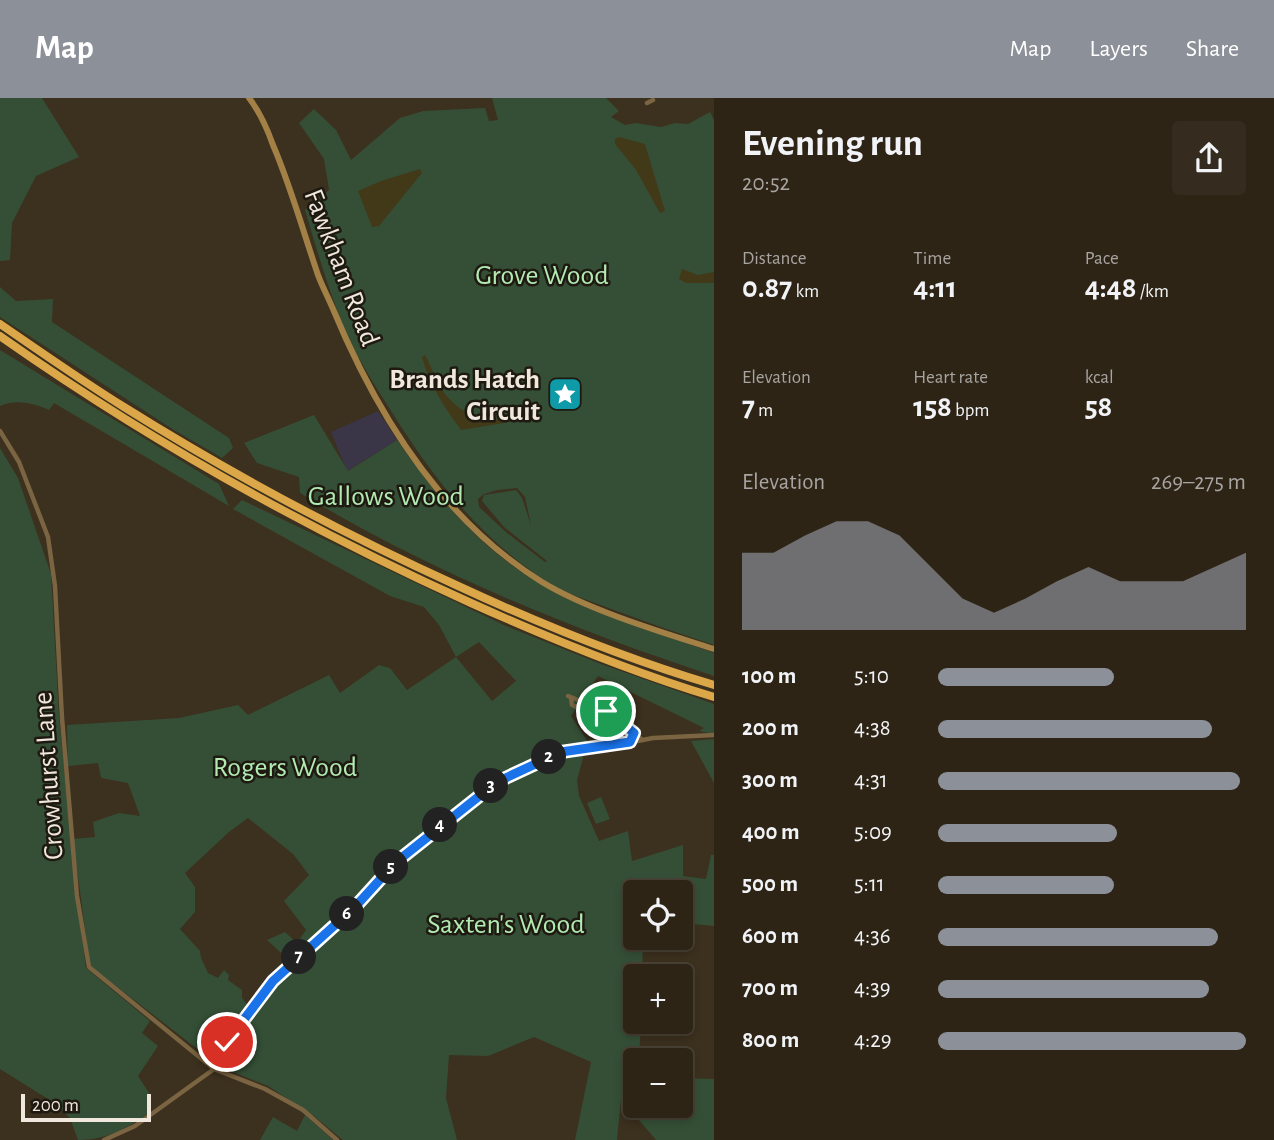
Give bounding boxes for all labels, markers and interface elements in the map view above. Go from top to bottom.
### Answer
text: Map [35,32,94,65]
text: Map [1009,37,1051,61]
text: Layers [1089,37,1148,61]
text: Share [1186,37,1239,61]
button: share [1172,121,1246,195]
text: Evening run [742,125,923,163]
text: 20:52 [742,172,790,195]
street label: Fawkham Road [298,185,384,350]
text: Distance [742,249,806,268]
text: Time [913,249,951,268]
text: Pace [1085,249,1119,268]
park label: Grove Wood [475,262,609,290]
text: 0.87 [742,273,792,303]
text: 4:11 [913,273,957,303]
text: 4:48 [1085,273,1137,303]
text: km [792,282,819,301]
text: /km [1137,282,1169,301]
place label: Brands Hatch Circuit [389,366,541,426]
text: Elevation [742,368,811,387]
text: Heart rate [913,368,988,387]
text: kcal [1085,368,1114,387]
place icon: Brands Hatch Circuit [546,375,584,413]
text: 7 [742,392,755,422]
text: 158 [913,392,952,422]
text: 58 [1085,392,1112,422]
text: m [755,401,773,420]
text: bpm [952,401,989,420]
text: Elevation [742,471,825,494]
text: 269–275 m [1151,471,1246,494]
park label: Gallows Wood [308,483,464,511]
text: 100 m [742,665,796,688]
text: 5:10 [854,665,889,688]
pin [576,681,636,741]
street label: Crowhurst Lane [29,691,69,861]
icon: arrive [587,692,625,730]
text: 200 m [742,717,799,740]
text: 4:38 [854,717,891,740]
pin: 2 [532,740,566,774]
text: 2 [544,747,553,766]
park label: Rogers Wood [213,754,357,782]
pin: 3 [474,768,508,804]
text: 300 m [742,769,798,792]
text: 4:31 [854,769,888,792]
text: 3 [486,776,495,795]
pin: 4 [422,808,458,842]
text: 4 [435,815,444,834]
text: 400 m [742,821,800,844]
text: 5:09 [854,821,892,844]
pin: 5 [374,850,408,884]
text: 5 [386,857,395,876]
text: 500 m [742,873,798,896]
text: 5:11 [854,873,885,896]
map controls [623,880,693,1118]
button: locate [623,880,693,950]
pin: 6 [330,896,364,932]
text: 6 [342,904,351,923]
park label: Saxten's Wood [427,911,585,939]
text: 600 m [742,925,799,948]
text: 4:36 [854,925,891,948]
pin: 7 [282,940,316,974]
text: 7 [294,947,303,966]
button: + [623,964,693,1034]
text: 700 m [742,977,798,1000]
text: 4:39 [854,977,891,1000]
pin [197,1012,257,1072]
icon: check [208,1023,246,1061]
text: 800 m [742,1029,799,1052]
text: 4:29 [854,1029,892,1052]
button: − [623,1048,693,1118]
scale bar [21,1091,150,1123]
text: 200 m [32,1096,79,1115]

